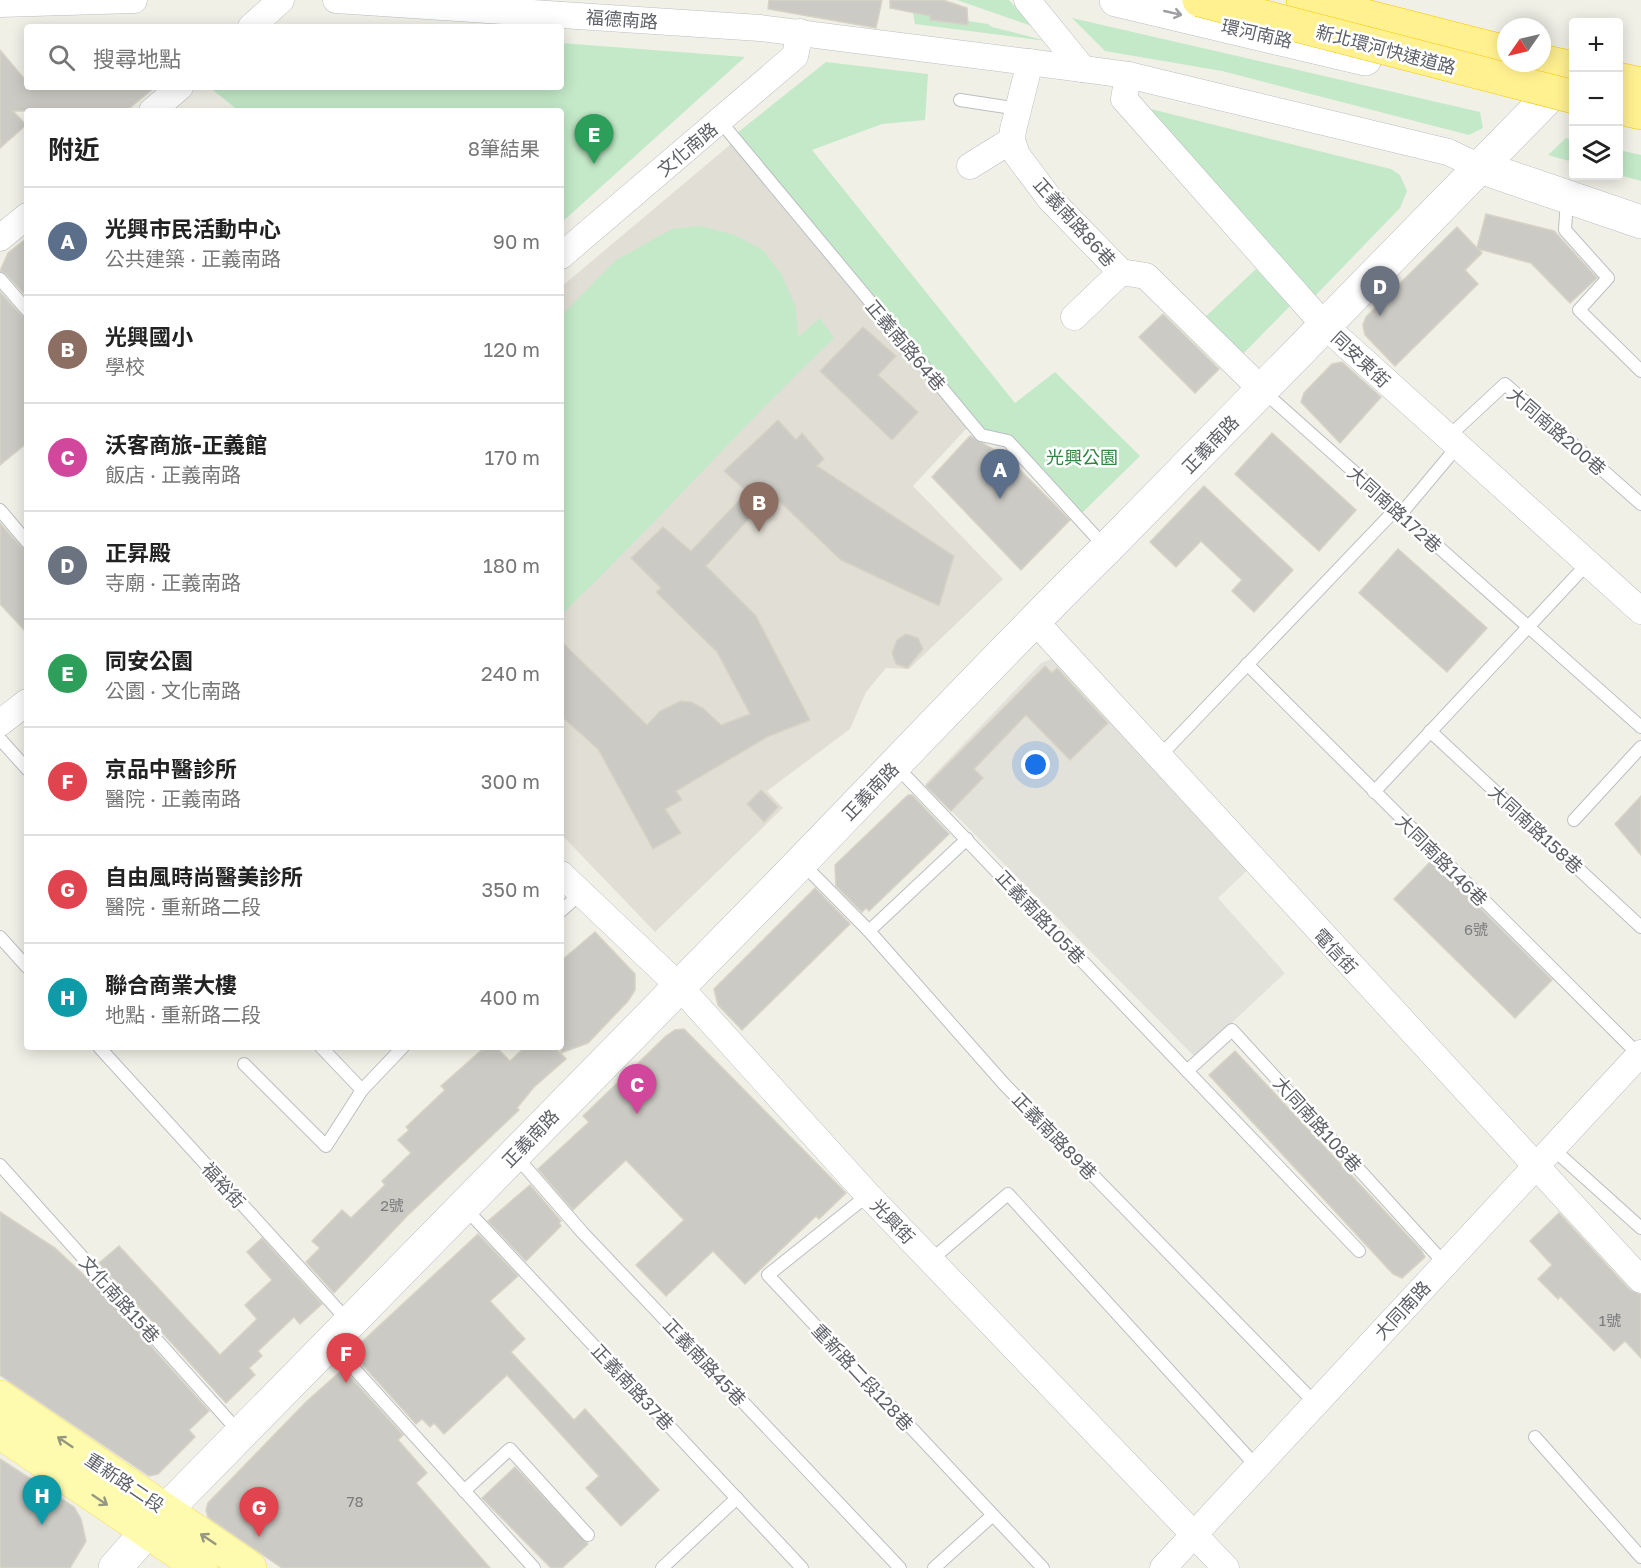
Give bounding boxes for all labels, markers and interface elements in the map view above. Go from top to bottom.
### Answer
street label: 福德南路 [585,6,659,32]
one-way arrow [1163,8,1182,20]
street label: 環河南路 [1219,14,1295,52]
north arrow [1497,18,1551,72]
map controls [1569,18,1623,180]
button: + [1569,18,1623,72]
street label: 新北環河快速道路 [1314,20,1458,78]
search box [24,24,564,90]
icon: search [45,41,78,74]
text: 搜尋地點 [93,45,181,72]
button: − [1569,72,1623,126]
pin: E [574,114,614,164]
street label: 文化南路 [652,117,722,181]
button: layers [1569,126,1623,180]
text: 附近 [48,134,100,165]
text: 8筆結果 [468,136,540,160]
street label: 正義南路86巷 [1029,173,1121,271]
text: 光興市民活動中心 [105,215,281,242]
text: A [60,229,75,253]
text: 90 m [493,229,540,253]
text: 公共建築 · 正義南路 [105,246,281,270]
pin: D [1360,266,1400,316]
street label: 正義南路64巷 [862,295,950,395]
text: 光興國小 [105,323,193,350]
street label: 同安東街 [1327,326,1395,392]
text: B [60,337,75,361]
text: 120 m [484,337,540,361]
text: 學校 [105,354,145,378]
street label: 大同南路200巷 [1503,382,1611,480]
street label: 正義南路 [1177,410,1243,478]
text: 沃客商旅-正義館 [105,431,267,458]
text: C [60,445,75,469]
text: 170 m [485,445,540,469]
park label: 光興公園 [1046,446,1118,468]
pin: A [980,450,1020,499]
street label: 大同南路172巷 [1344,461,1446,557]
text: 飯店 · 正義南路 [105,462,241,486]
pin: B [740,482,778,532]
text: 正昇殿 [105,539,171,566]
text: D [60,553,75,577]
text: 180 m [483,553,540,577]
text: 寺廟 · 正義南路 [105,570,241,594]
text: 同安公園 [105,647,193,674]
text: E [61,661,74,685]
text: 240 m [481,661,540,685]
text: 公園 · 文化南路 [105,678,241,702]
your location [1021,750,1050,779]
text: 京品中醫診所 [105,755,237,782]
street label: 正義南路 [837,757,903,825]
text: F [62,769,73,793]
text: 300 m [481,769,540,793]
street label: 大同南路158巷 [1485,780,1587,878]
text: 醫院 · 正義南路 [105,786,241,810]
street label: 大同南路146巷 [1392,810,1492,910]
text: 自由風時尚醫美診所 [105,863,303,890]
street label: 正義南路105巷 [992,865,1090,969]
text: G [60,877,75,901]
text: 350 m [482,877,540,901]
text: 醫院 · 重新路二段 [105,894,261,918]
house number: 6號 [1464,920,1488,938]
street label: 電信街 [1310,924,1362,978]
text: 聯合商業大樓 [105,971,237,998]
text: H [60,985,75,1009]
text: 400 m [480,985,540,1009]
text: 地點 · 重新路二段 [105,1002,261,1026]
pin: C [618,1064,656,1114]
street label: 大同南路108巷 [1269,1072,1367,1176]
street label: 正義南路89巷 [1008,1088,1102,1184]
street label: 正義南路 [497,1104,563,1172]
street label: 福裕街 [198,1158,250,1212]
street label: 光興街 [866,1194,920,1248]
house number: 2號 [380,1196,404,1214]
street label: 文化南路15巷 [75,1251,165,1347]
street label: 大同南路 [1369,1276,1435,1344]
house number: 1號 [1599,1311,1621,1329]
street label: 正義南路45巷 [659,1314,751,1410]
street label: 重新路二段128巷 [808,1319,918,1435]
pin: F [326,1334,366,1383]
street label: 正義南路37巷 [587,1339,679,1435]
one-way arrow [58,1436,74,1448]
street label: 重新路二段 [82,1448,168,1516]
pin: H [22,1476,62,1525]
pin: G [240,1488,278,1537]
house number: 78 [346,1492,364,1510]
one-way arrow [92,1494,108,1506]
one-way arrow [200,1533,216,1545]

